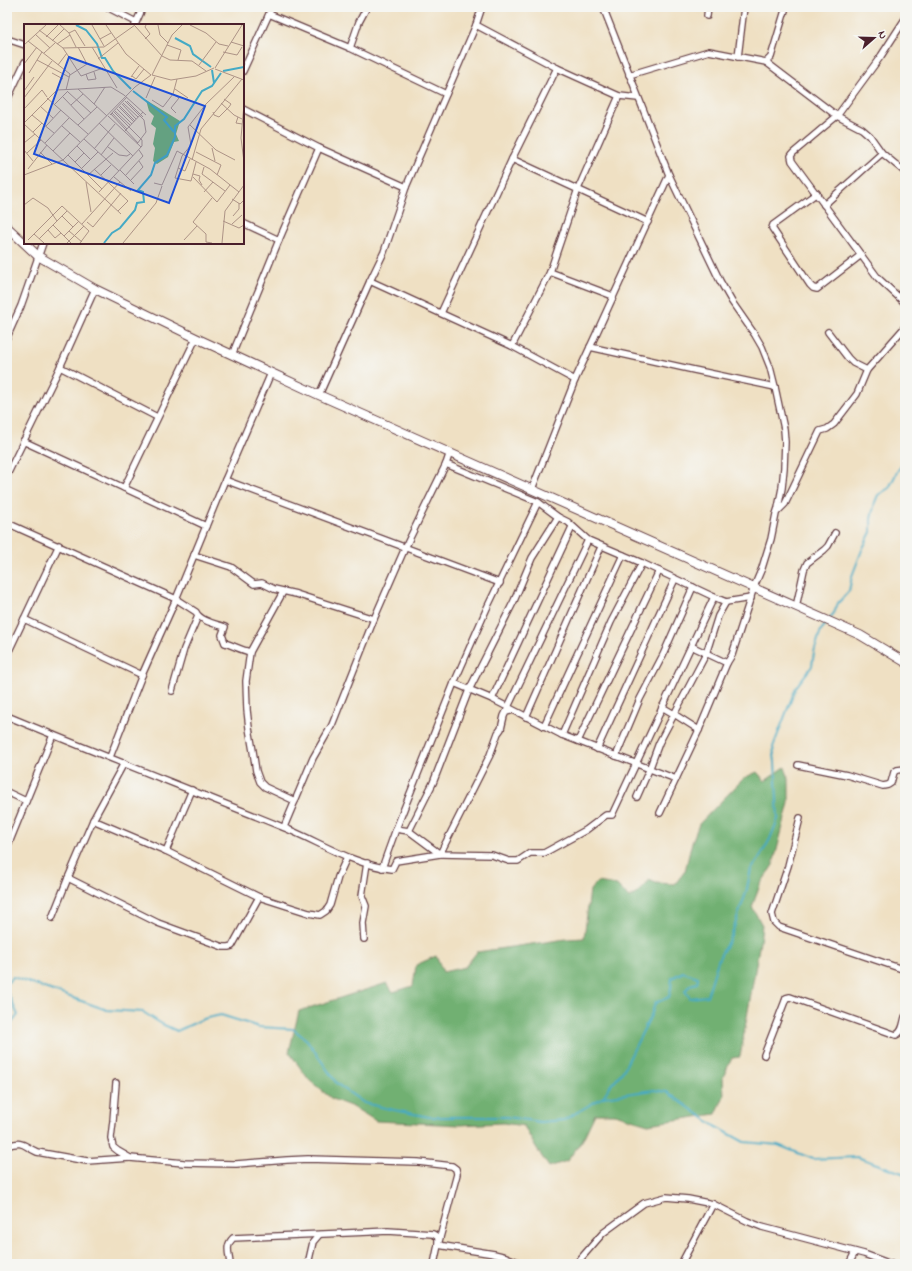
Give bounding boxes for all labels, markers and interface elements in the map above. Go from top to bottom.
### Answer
north arrow [854,18,894,58]
inset map [24,24,244,244]
text: N [874,29,891,41]

